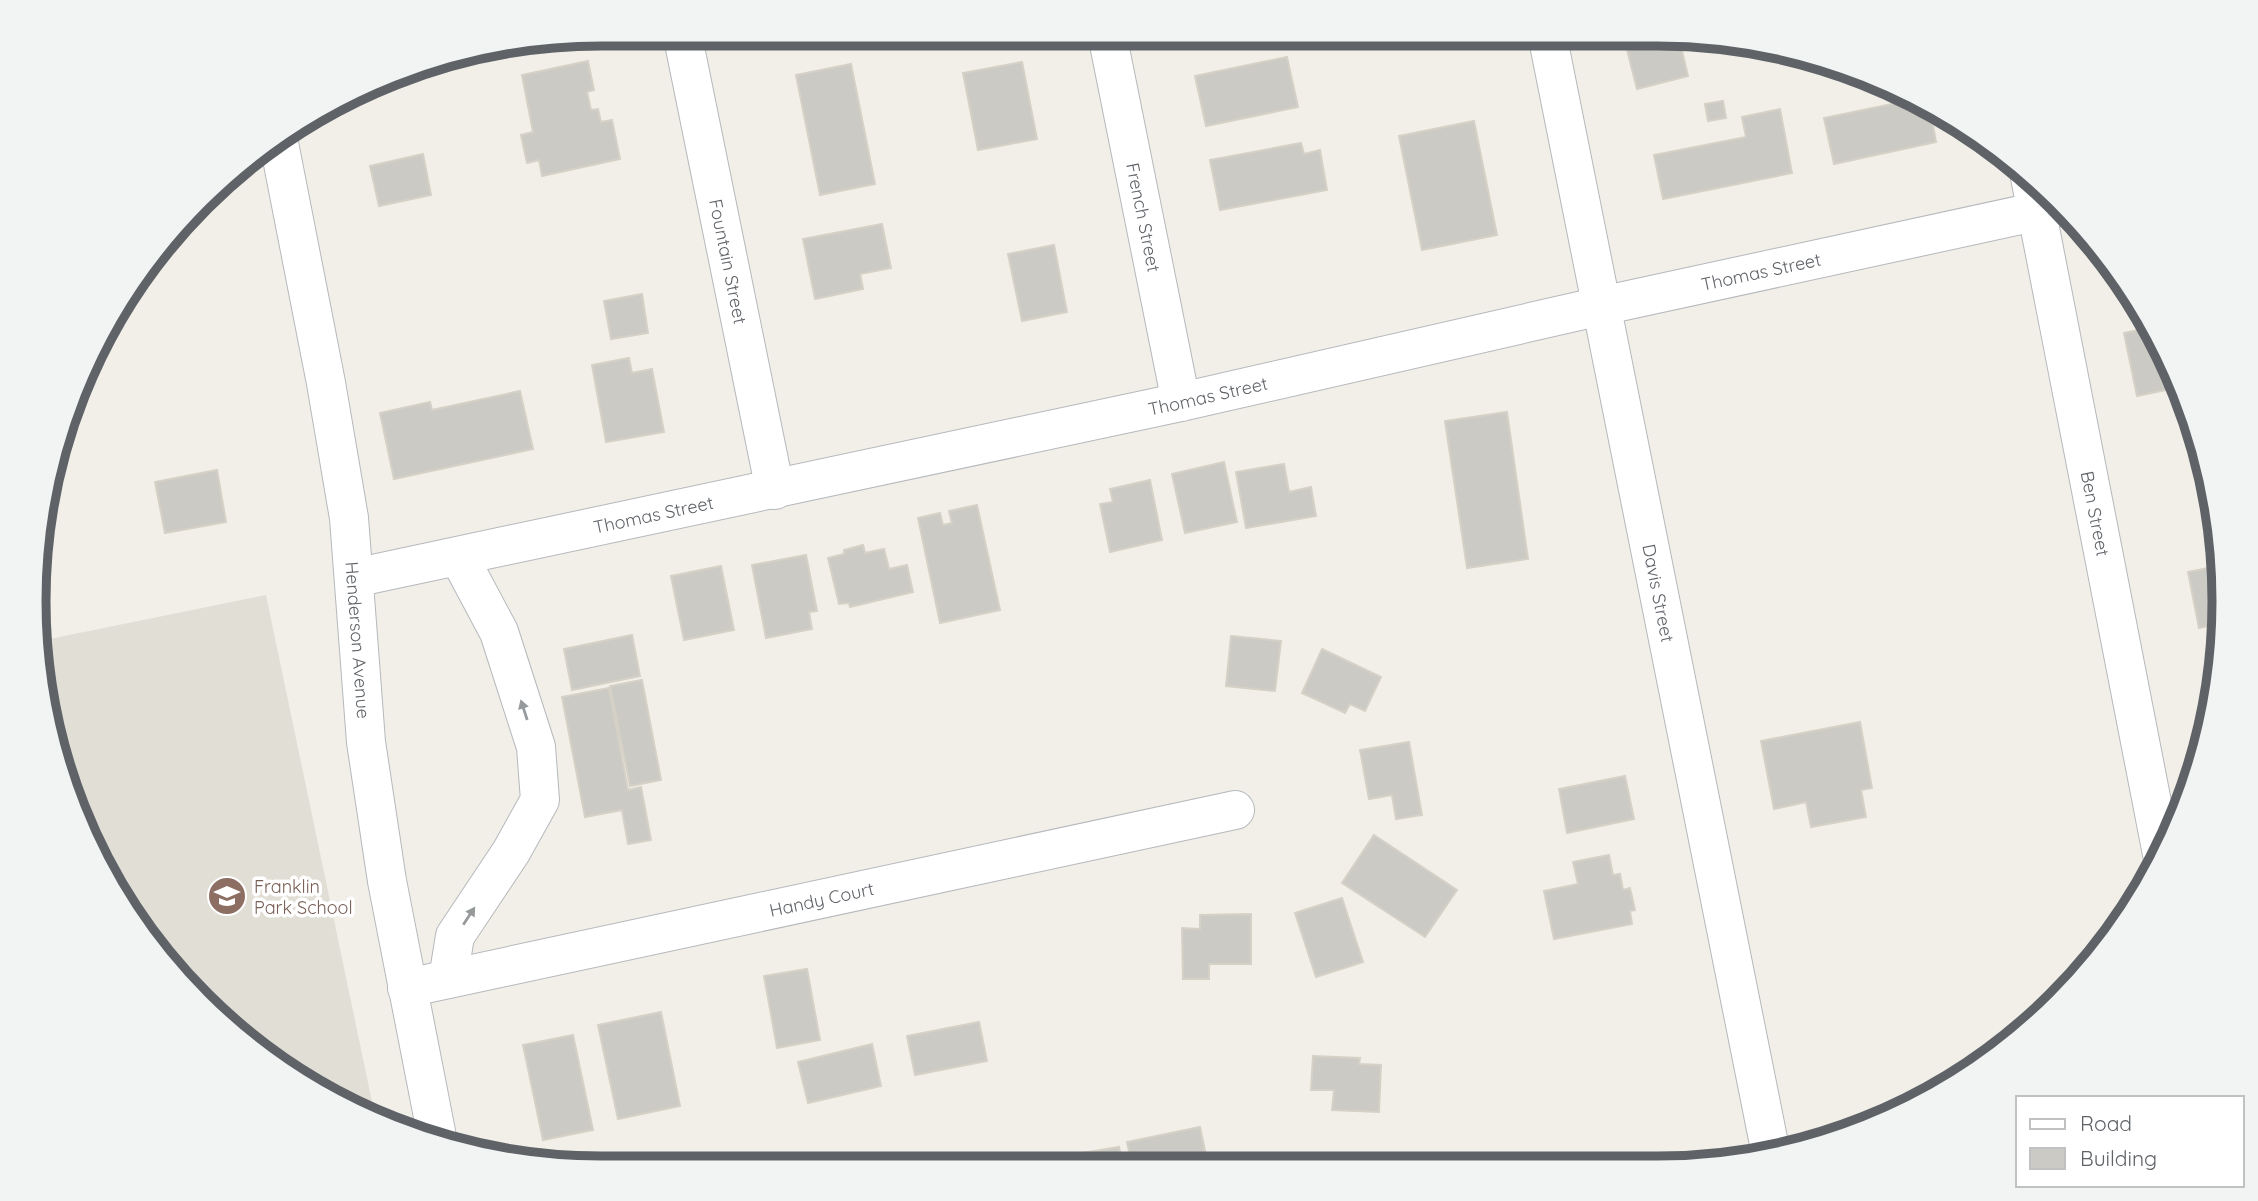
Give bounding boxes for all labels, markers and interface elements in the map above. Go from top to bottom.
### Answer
street label: French Street [1122,161,1166,274]
street label: Fountain Street [705,197,752,326]
street label: Thomas Street [1699,247,1823,295]
street label: Thomas Street [1146,371,1270,420]
street label: Ben Street [2076,469,2115,558]
street label: Thomas Street [591,490,715,538]
street label: Davis Street [1638,542,1680,644]
street label: Henderson Avenue [341,560,376,720]
one-way arrow [519,700,529,721]
school or university icon: Franklin Park School [206,875,248,917]
place label: Franklin Park School [254,875,353,919]
street label: Handy Court [767,876,876,921]
one-way arrow [462,906,475,925]
legend [2016,1096,2244,1187]
text: Road [2080,1110,2132,1136]
text: Building [2080,1145,2157,1171]

